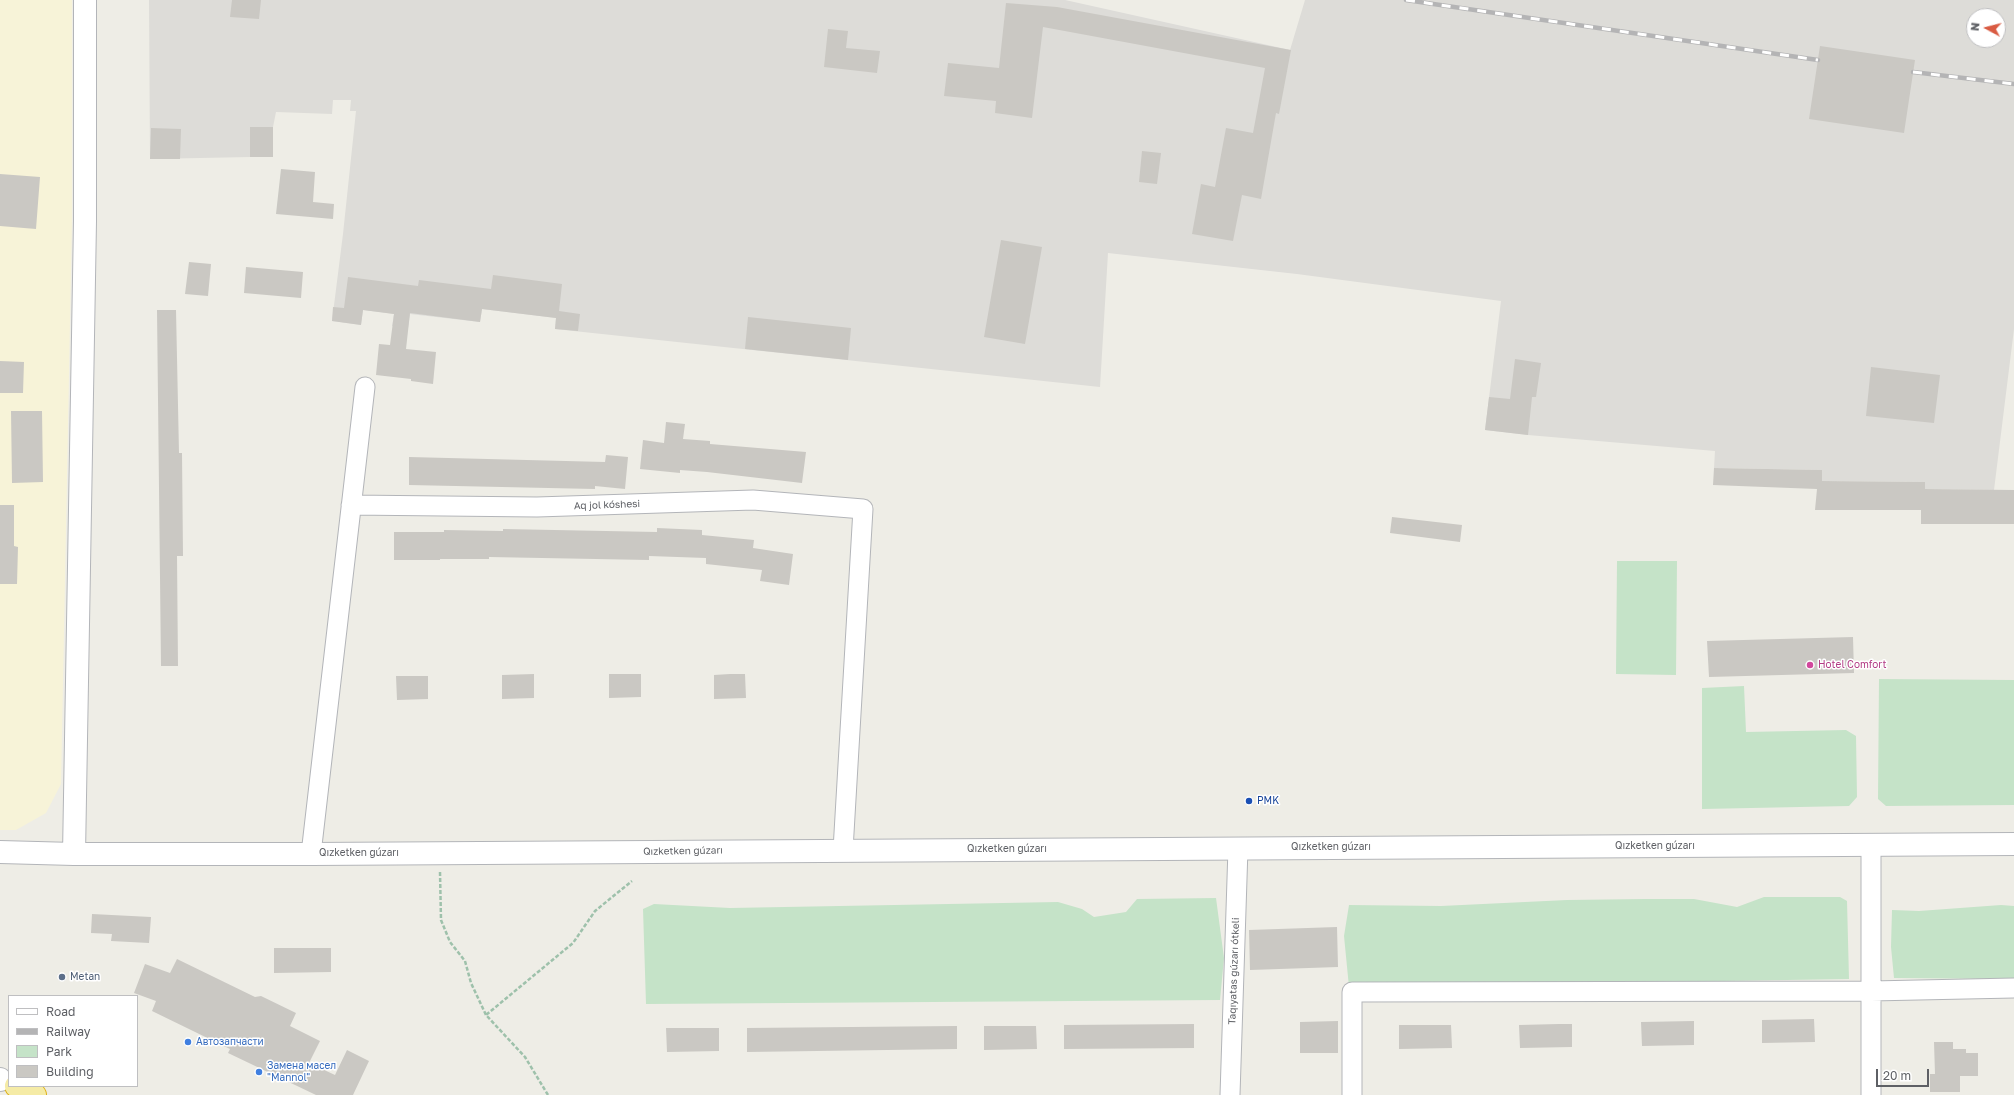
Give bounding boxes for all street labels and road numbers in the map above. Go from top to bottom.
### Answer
street label: Aq jol kóshesi [574,498,640,512]
street label: Qızketken gúzarı [1615,840,1695,852]
street label: Qızketken gúzarı [1291,841,1371,853]
street label: Qızketken gúzarı [967,843,1047,855]
street label: Qızketken gúzarı [643,844,723,858]
street label: Qızketken gúzarı [319,847,399,859]
street label: Taqıyatas gúzarı ótkeli [1226,917,1242,1025]

